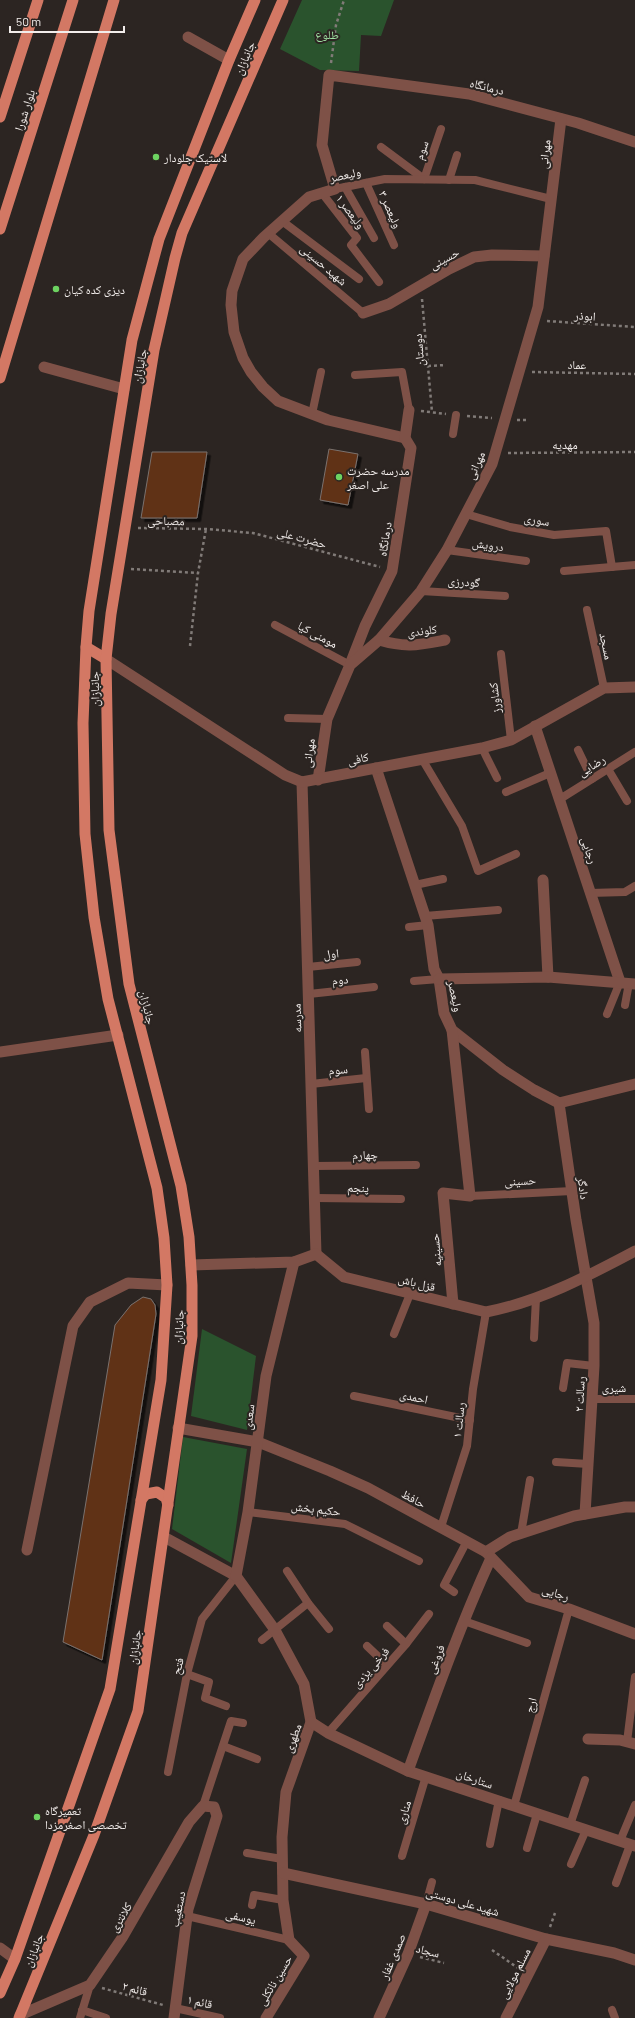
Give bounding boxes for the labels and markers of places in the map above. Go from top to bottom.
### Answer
place label: لاستیک جلودار [163,150,227,165]
marker: لاستیک جلودار [151,152,161,162]
place label: دیزی کده کیان [64,282,125,297]
marker: دیزی کده کیان [51,284,61,294]
place label: مدرسه حضرت علی اصغر [346,463,410,492]
marker: مدرسه حضرت علی اصغر [334,472,344,482]
place label: تعمیرگاه تخصصی اصغرمزدا [45,1803,127,1832]
marker: تعمیرگاه تخصصی اصغرمزدا [32,1812,42,1822]

